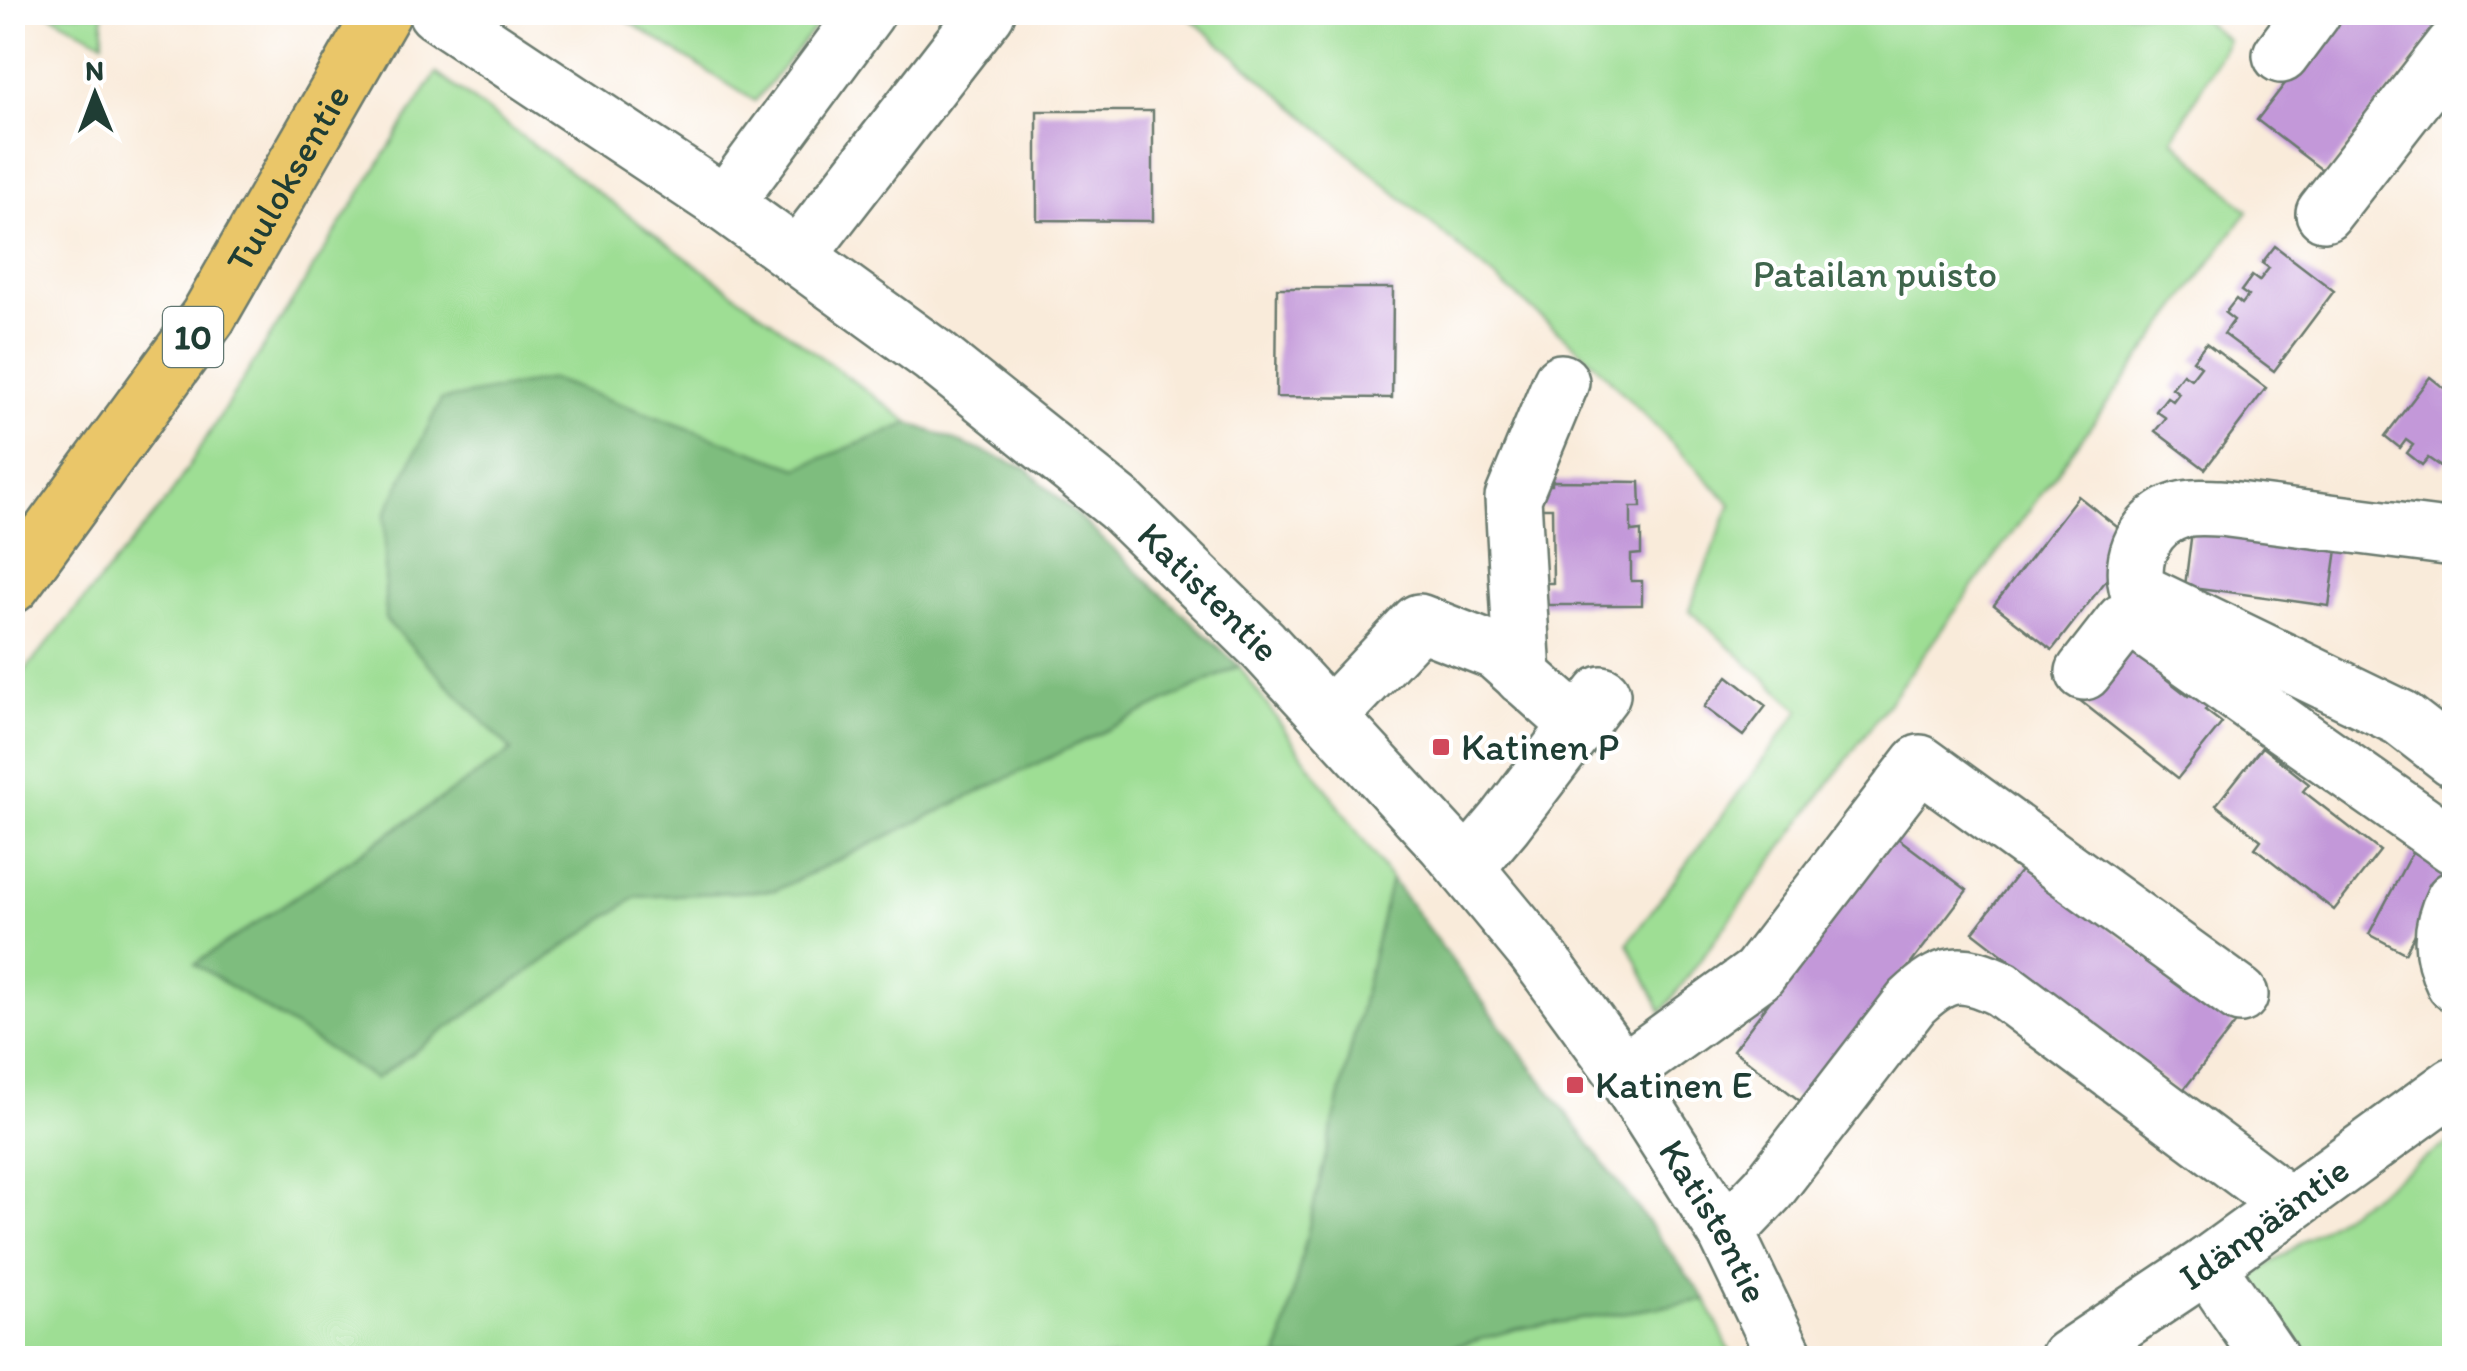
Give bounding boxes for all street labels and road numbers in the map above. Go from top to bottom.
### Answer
street label: Tuuloksentie [216,76,360,280]
road number: 10 [163,307,223,367]
street label: Katistentie [1128,512,1290,671]
street label: Katistentie [1649,1131,1779,1310]
street label: Idänpääntie [2171,1146,2358,1300]

